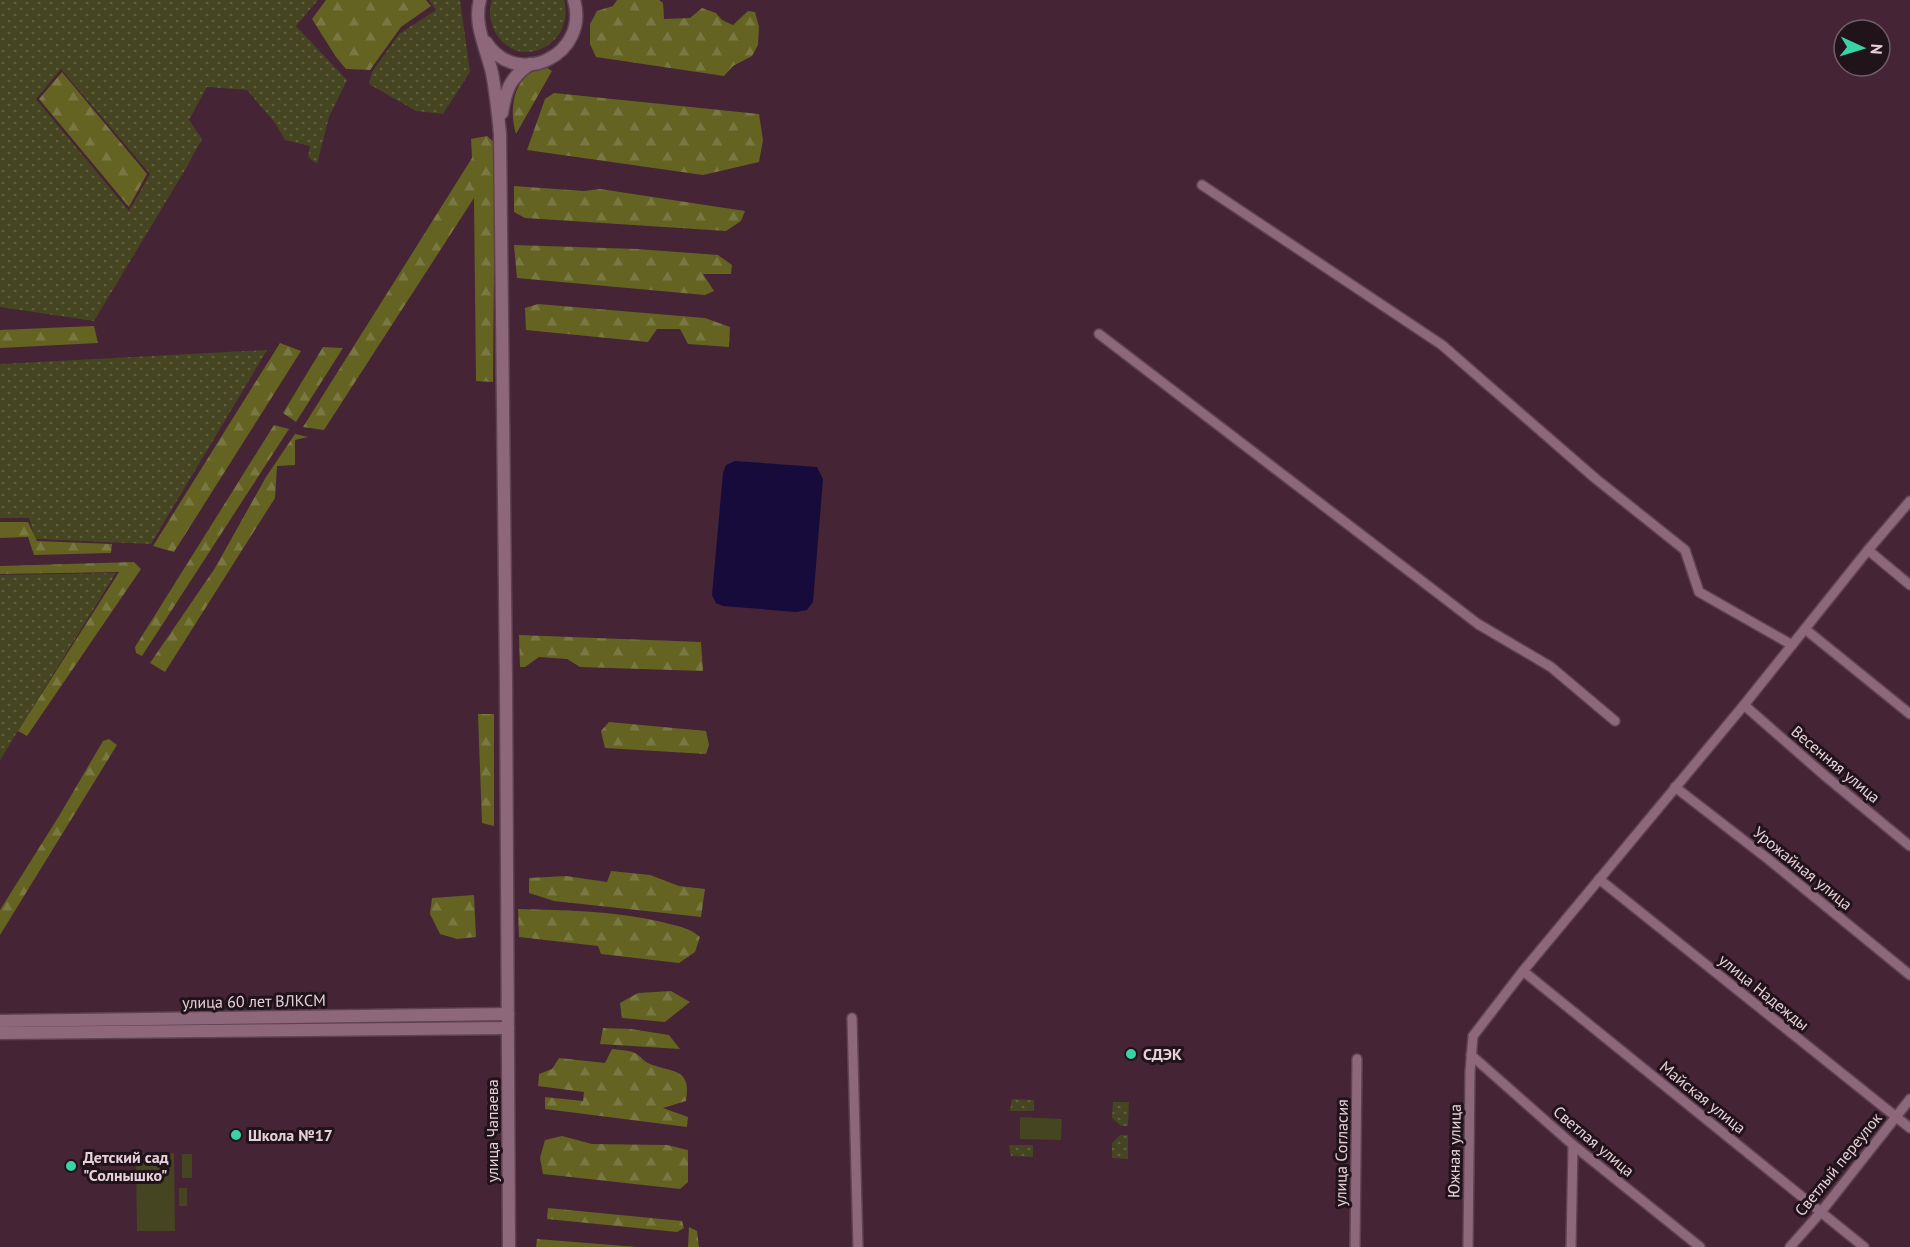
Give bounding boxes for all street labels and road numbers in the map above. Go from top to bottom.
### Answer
street label: Весенняя улица [1788,721,1884,807]
street label: Урожайная улица [1749,822,1857,914]
street label: улица Надежды [1715,949,1813,1035]
street label: улица 60 лет ВЛКСМ [182,990,326,1012]
street label: Майская улица [1656,1056,1750,1138]
street label: улица Чапаева [482,1079,502,1183]
street label: улица Согласия [1330,1099,1352,1207]
street label: Светлая улица [1549,1101,1639,1181]
street label: Южная улица [1443,1104,1465,1198]
street label: Светлый переулок [1790,1108,1886,1220]

